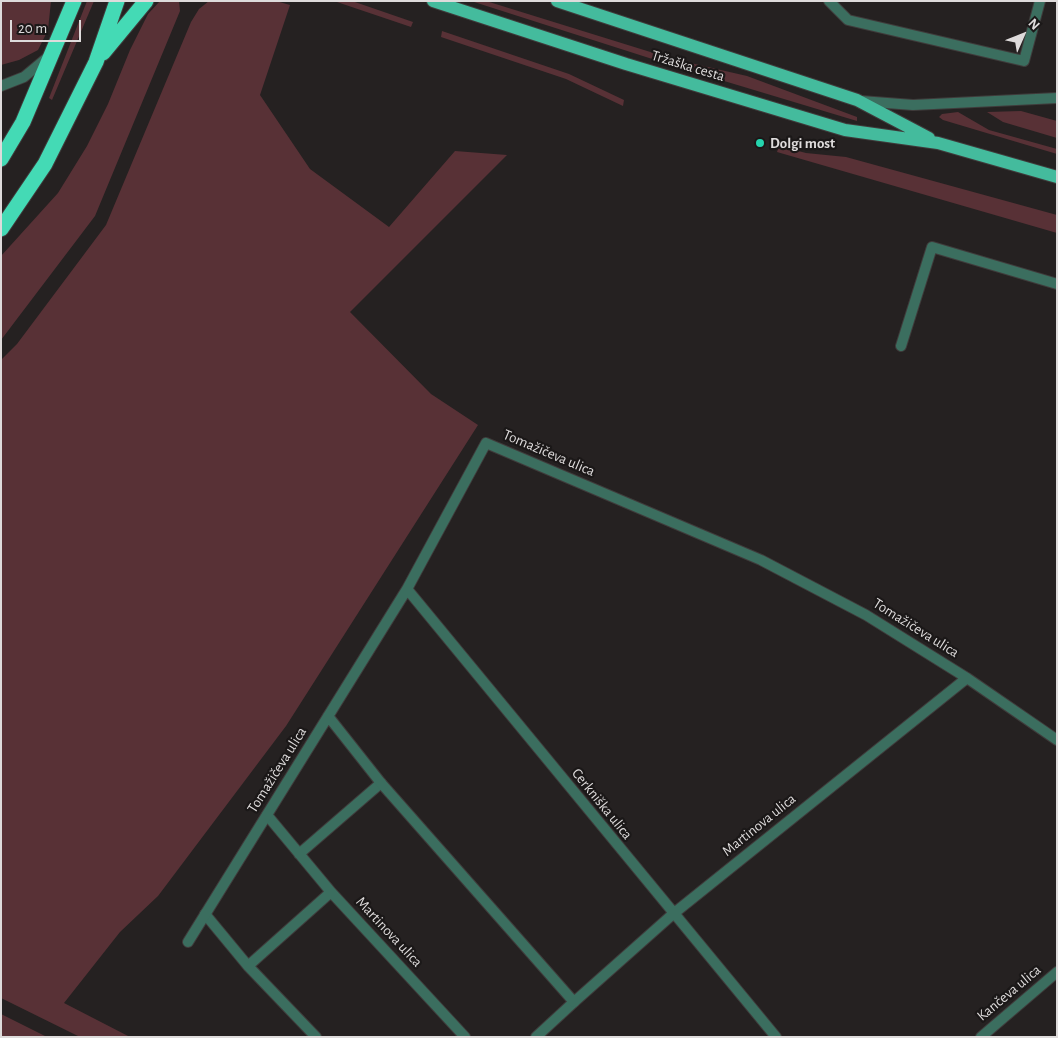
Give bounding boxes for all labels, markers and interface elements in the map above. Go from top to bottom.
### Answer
scale bar [12,10,84,42]
north arrow [998,10,1048,60]
text: N [1025,16,1042,33]
text: 20 m [18,21,47,36]
street label: Tržaška cesta [649,46,727,86]
place label: Dolgi most [770,134,835,152]
marker: Dolgi most [754,137,766,149]
street label: Tomažičeva ulica [500,426,598,480]
street label: Tomažičeva ulica [870,594,962,662]
street label: Tomažičeva ulica [243,724,311,816]
street label: Cerkniška ulica [568,765,636,843]
street label: Martinova ulica [718,790,800,860]
street label: Martinova ulica [352,893,426,971]
street label: Kančeva ulica [973,961,1045,1025]

